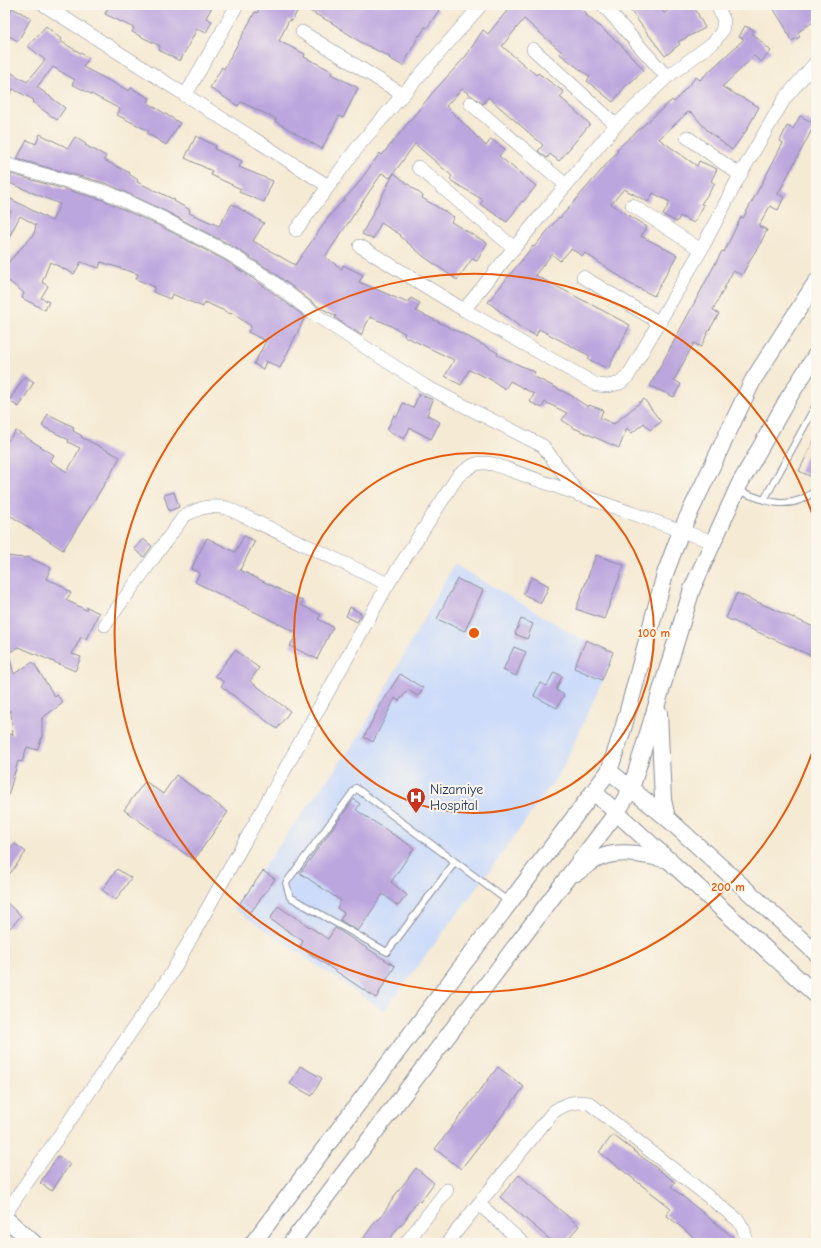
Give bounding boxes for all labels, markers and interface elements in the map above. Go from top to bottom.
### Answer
centre of rings [467,626,481,640]
text: 100 m [638,626,670,640]
place label: Nizamiye Hospital [430,781,483,814]
hospital icon: Nizamiye Hospital [405,786,427,814]
text: 200 m [711,880,745,894]

